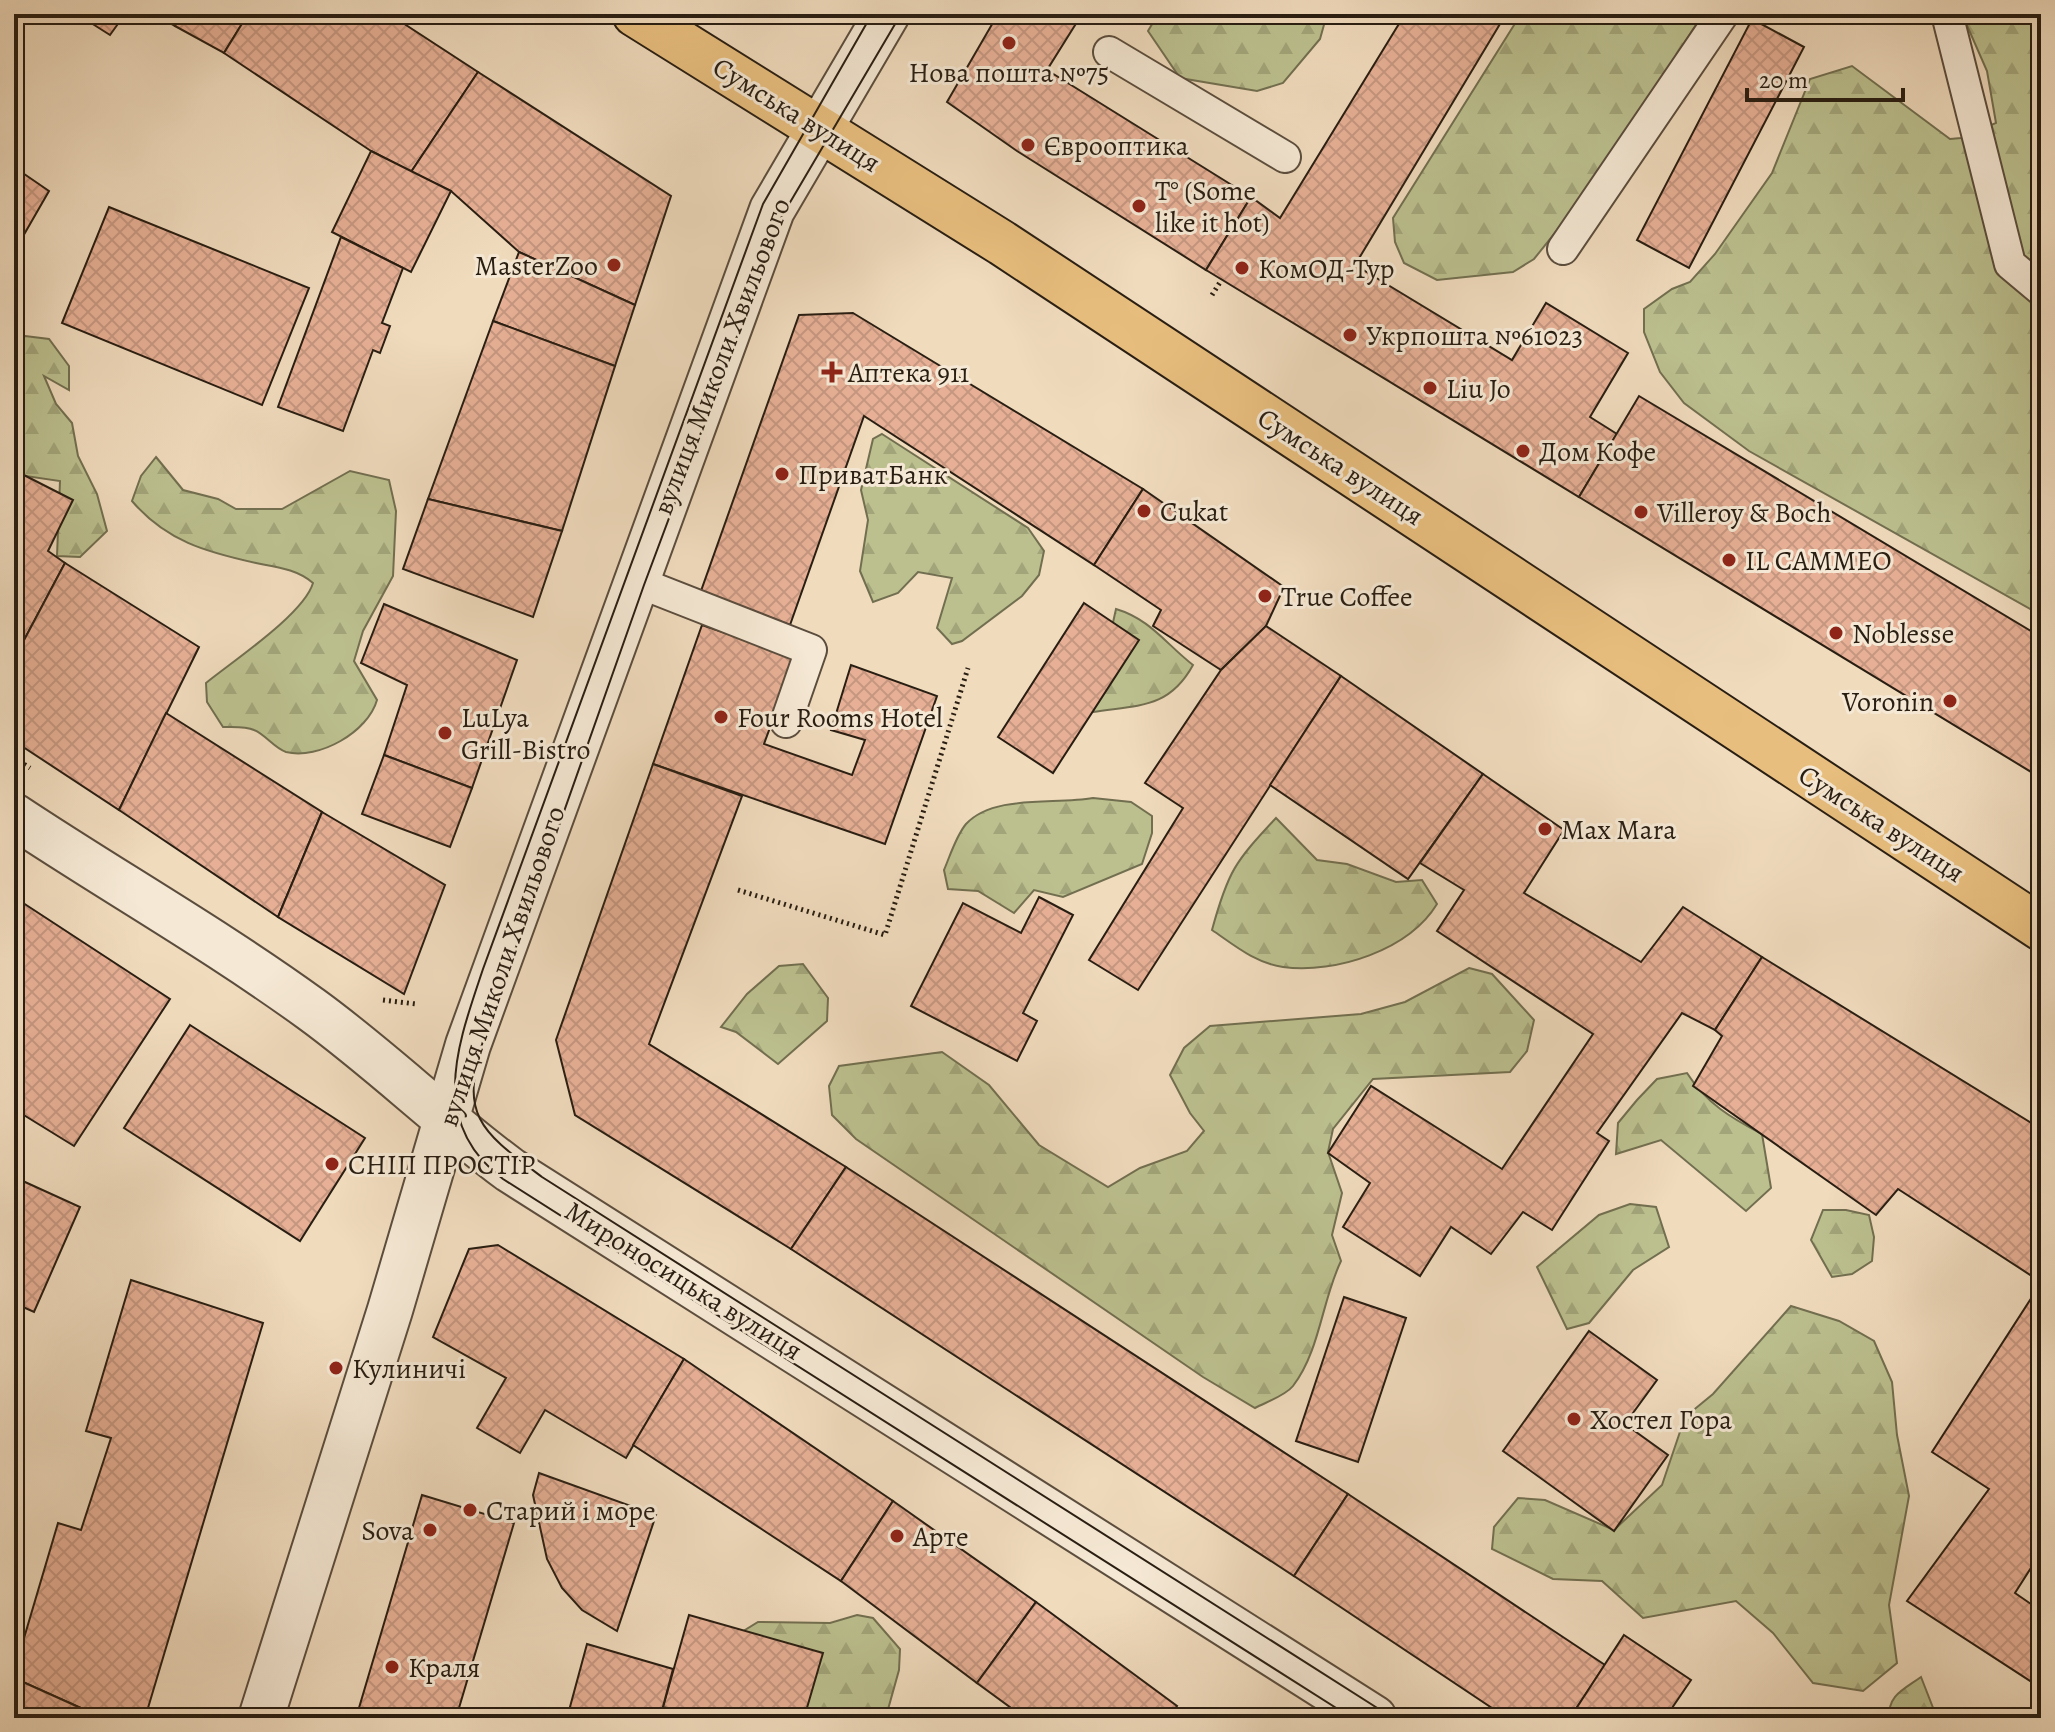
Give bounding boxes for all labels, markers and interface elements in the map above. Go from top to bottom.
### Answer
marker: Нова пошта №75 [1000,34,1018,52]
street label: Сумська вулиця [705,48,887,182]
scale bar [1747,52,1903,102]
place label: Нова пошта №75 [909,54,1109,92]
text: 20 m [1759,64,1808,96]
place label: Єврооптика [1044,127,1189,165]
marker: Єврооптика [1019,136,1037,154]
place label: T° (Some like it hot) [1155,172,1270,242]
street label: вулиця Миколи Хвильового [644,192,800,520]
marker: T° (Some like it hot) [1130,197,1148,215]
place label: MasterZoo [475,247,598,285]
place label: КомОД-Тур [1258,250,1394,288]
marker: MasterZoo [605,256,623,274]
marker: КомОД-Тур [1233,259,1251,277]
place label: Укрпошта №61023 [1366,317,1583,355]
marker: Укрпошта №61023 [1341,326,1359,344]
place label: Аптека 911 [847,354,969,392]
marker: Аптека 911 [823,363,841,381]
place label: Liu Jo [1446,370,1511,408]
marker: Liu Jo [1421,379,1439,397]
street label: Сумська вулиця [1250,399,1431,535]
place label: Дом Кофе [1539,433,1656,471]
marker: Дом Кофе [1514,442,1532,460]
place label: ПриватБанк [798,456,948,494]
marker: ПриватБанк [773,465,791,483]
place label: Cukat [1160,493,1228,531]
place label: Villeroy & Boch [1656,494,1831,532]
marker: Cukat [1135,502,1153,520]
marker: Villeroy & Boch [1632,503,1650,521]
place label: IL CAMMEO [1745,542,1892,580]
marker: IL CAMMEO [1720,551,1738,569]
place label: True Coffee [1281,578,1413,616]
marker: True Coffee [1256,587,1274,605]
place label: Noblesse [1852,615,1954,653]
marker: Noblesse [1827,624,1845,642]
place label: Voronin [1841,683,1934,721]
marker: Voronin [1941,692,1959,710]
place label: LuLya Grill-Bistro [461,699,590,769]
place label: Four Rooms Hotel [737,699,943,737]
marker: Four Rooms Hotel [712,708,730,726]
marker: LuLya Grill-Bistro [436,724,454,742]
street label: Сумська вулиця [1791,756,1972,892]
street label: вулиця Миколи Хвильового [429,801,575,1132]
place label: Max Mara [1561,811,1676,849]
marker: Max Mara [1536,820,1554,838]
place label: СНІП ПРОСТІР [348,1146,535,1184]
marker: СНІП ПРОСТІР [323,1155,341,1173]
street label: Мироносицька вулиця [557,1192,809,1369]
place label: Кулиничі [352,1350,466,1388]
marker: Кулиничі [327,1359,345,1377]
place label: Хостел Гора [1590,1401,1732,1439]
marker: Хостел Гора [1565,1410,1583,1428]
place label: Старий і море [486,1492,656,1530]
marker: Старий і море [461,1501,479,1519]
place label: Sova [361,1512,414,1550]
place label: Арте [912,1518,969,1556]
marker: Sova [421,1521,439,1539]
marker: Арте [888,1527,906,1545]
place label: Краля [408,1649,480,1687]
marker: Краля [383,1658,401,1676]

